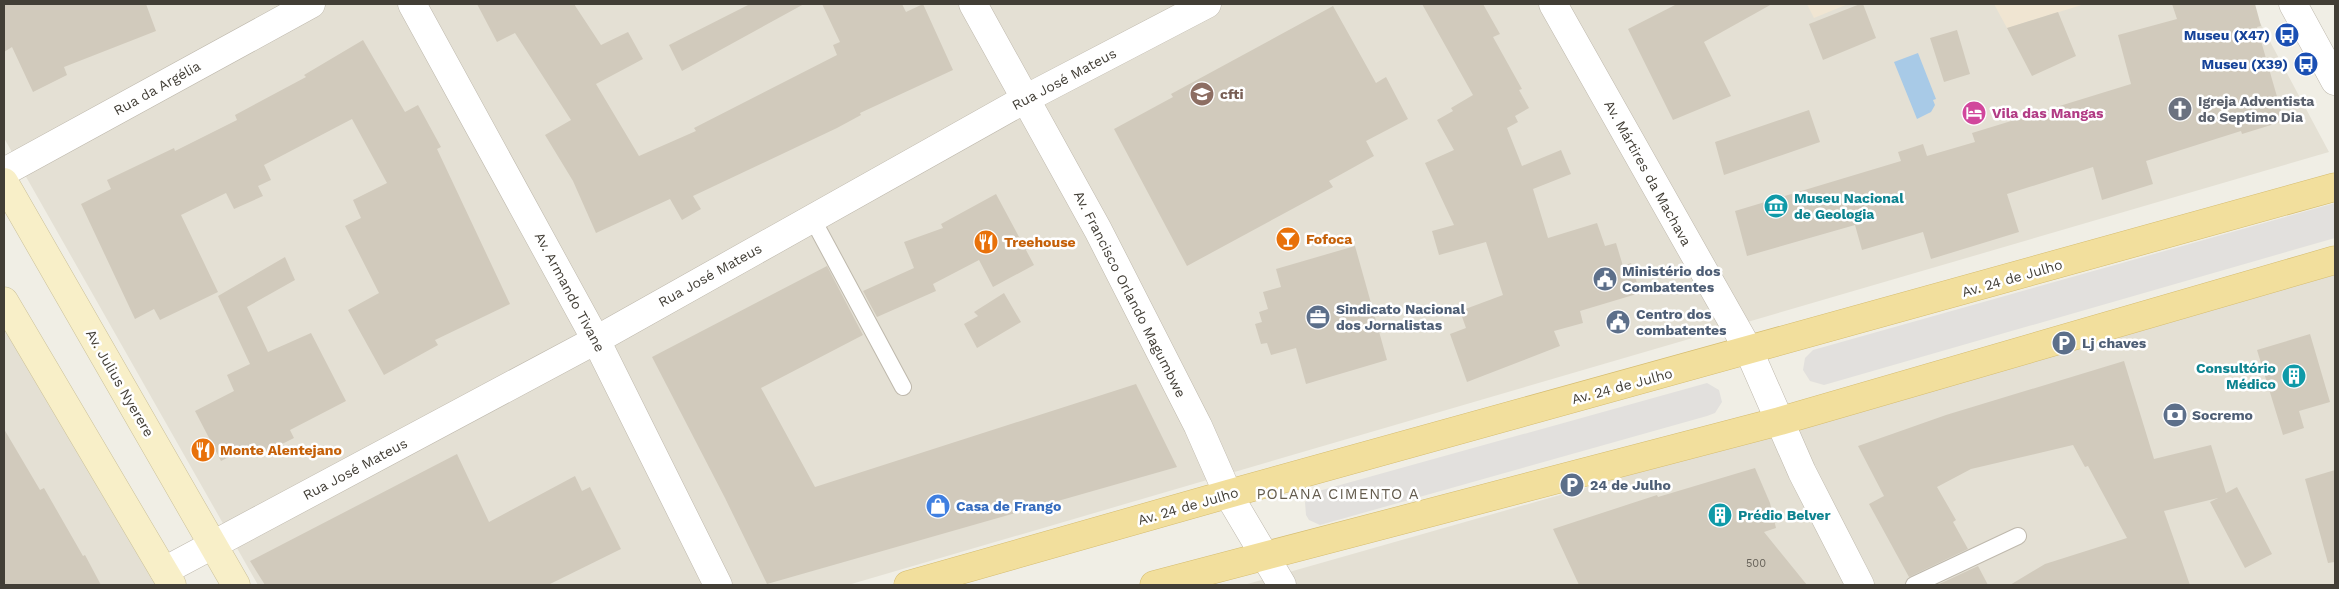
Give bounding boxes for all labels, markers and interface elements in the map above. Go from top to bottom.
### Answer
bus stop icon: Museu (X47) [2274,22,2300,48]
place label: Museu (X47) [2184,27,2270,43]
street label: Rua José Mateus [1009,45,1119,113]
bus stop icon: Museu (X39) [2293,51,2319,77]
place label: Museu (X39) [2202,56,2288,72]
street label: Rua da Argélia [111,57,203,118]
school or university icon: cfti [1189,81,1215,107]
place label: cfti [1220,86,1243,102]
place label: Igreja Adventista do Septimo Dia [2198,93,2315,125]
church icon: Igreja Adventista do Septimo Dia [2167,96,2193,122]
street label: Av. Mártires da Machava [1601,97,1695,249]
hotel icon: Vila das Mangas [1961,100,1987,126]
place label: Vila das Mangas [1992,105,2104,121]
street label: Av. Francisco Orlando Magumbwe [1071,188,1189,400]
place label: Museu Nacional de Geologia [1794,190,1904,222]
museum icon: Museu Nacional de Geologia [1763,193,1789,219]
bar icon: Fofoca [1275,226,1301,252]
street label: Av. Armando Tivane [532,229,608,355]
restaurant icon: Treehouse [973,229,999,255]
place label: Fofoca [1306,231,1353,247]
place label: Treehouse [1004,234,1076,250]
street label: Rua José Mateus [655,240,765,310]
street label: Av. 24 de Julho [1960,256,2064,300]
place label: Ministério dos Combatentes [1622,263,1721,295]
public building icon: Ministério dos Combatentes [1592,266,1618,292]
place label: Sindicato Nacional dos Jornalistas [1336,301,1465,333]
office icon: Sindicato Nacional dos Jornalistas [1305,304,1331,330]
place label: Centro dos combatentes [1636,306,1727,338]
public building icon: Centro dos combatentes [1605,309,1631,335]
street label: Av. Julius Nyerere [83,327,157,439]
parking icon: Lj chaves [2051,330,2077,356]
place label: Lj chaves [2082,335,2147,351]
place label: Consultório Médico [2196,360,2276,392]
building icon: Consultório Médico [2281,363,2307,389]
street label: Av. 24 de Julho [1570,365,1674,407]
bank icon: Socremo [2162,402,2188,428]
place label: Socremo [2192,407,2253,423]
street label: Rua José Mateus [300,435,410,503]
restaurant icon: Monte Alentejano [190,437,216,463]
place label: Monte Alentejano [220,442,342,458]
parking icon: 24 de Julho [1559,472,1585,498]
place label: 24 de Julho [1590,477,1671,493]
street label: Av. 24 de Julho [1136,484,1240,528]
district label: POLANA CIMENTO A [1256,485,1420,503]
shop icon: Casa de Frango [925,493,951,519]
place label: Casa de Frango [956,498,1061,514]
building icon: Prédio Belver [1707,502,1733,528]
place label: Prédio Belver [1738,507,1831,523]
house number: 500 [1746,557,1766,570]

